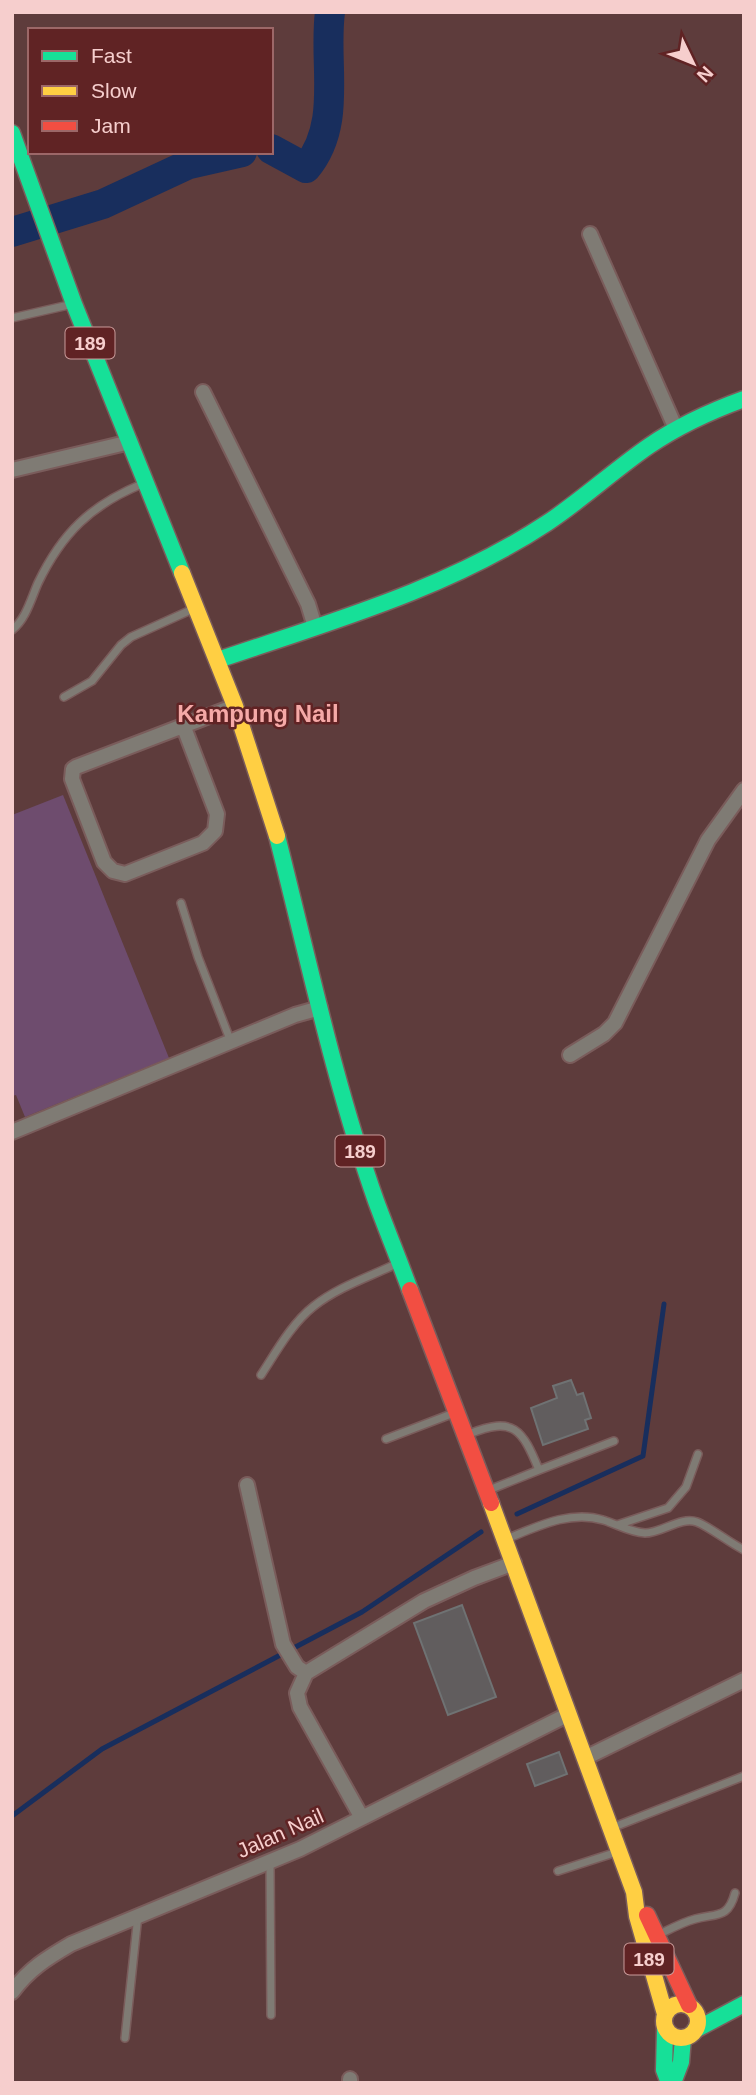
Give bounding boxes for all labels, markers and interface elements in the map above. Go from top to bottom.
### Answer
legend [28,28,273,154]
north arrow [658,28,728,98]
text: Fast [91,44,132,67]
text: N [693,62,717,86]
text: Slow [91,79,137,102]
text: Jam [91,114,131,137]
road number: 189 [66,328,114,358]
district label: Kampung Nail [177,700,339,727]
road number: 189 [336,1135,384,1166]
street label: Jalan Nail [233,1804,327,1862]
road number: 189 [624,1943,674,1974]

